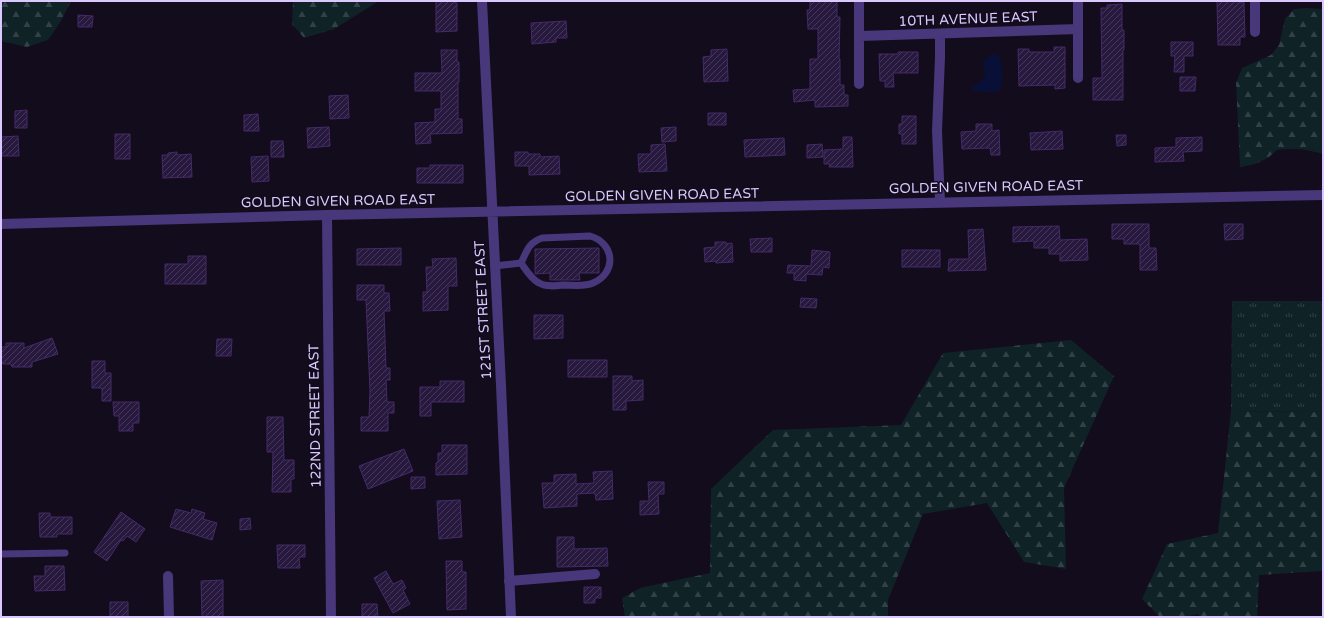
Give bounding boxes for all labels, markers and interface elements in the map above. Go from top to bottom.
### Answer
street label: 10TH AVENUE EAST [898,8,1038,30]
street label: GOLDEN GIVEN ROAD EAST [889,177,1084,197]
street label: GOLDEN GIVEN ROAD EAST [565,185,760,205]
street label: GOLDEN GIVEN ROAD EAST [241,191,436,211]
street label: 121ST STREET EAST [471,240,495,380]
street label: 122ND STREET EAST [305,343,325,488]

